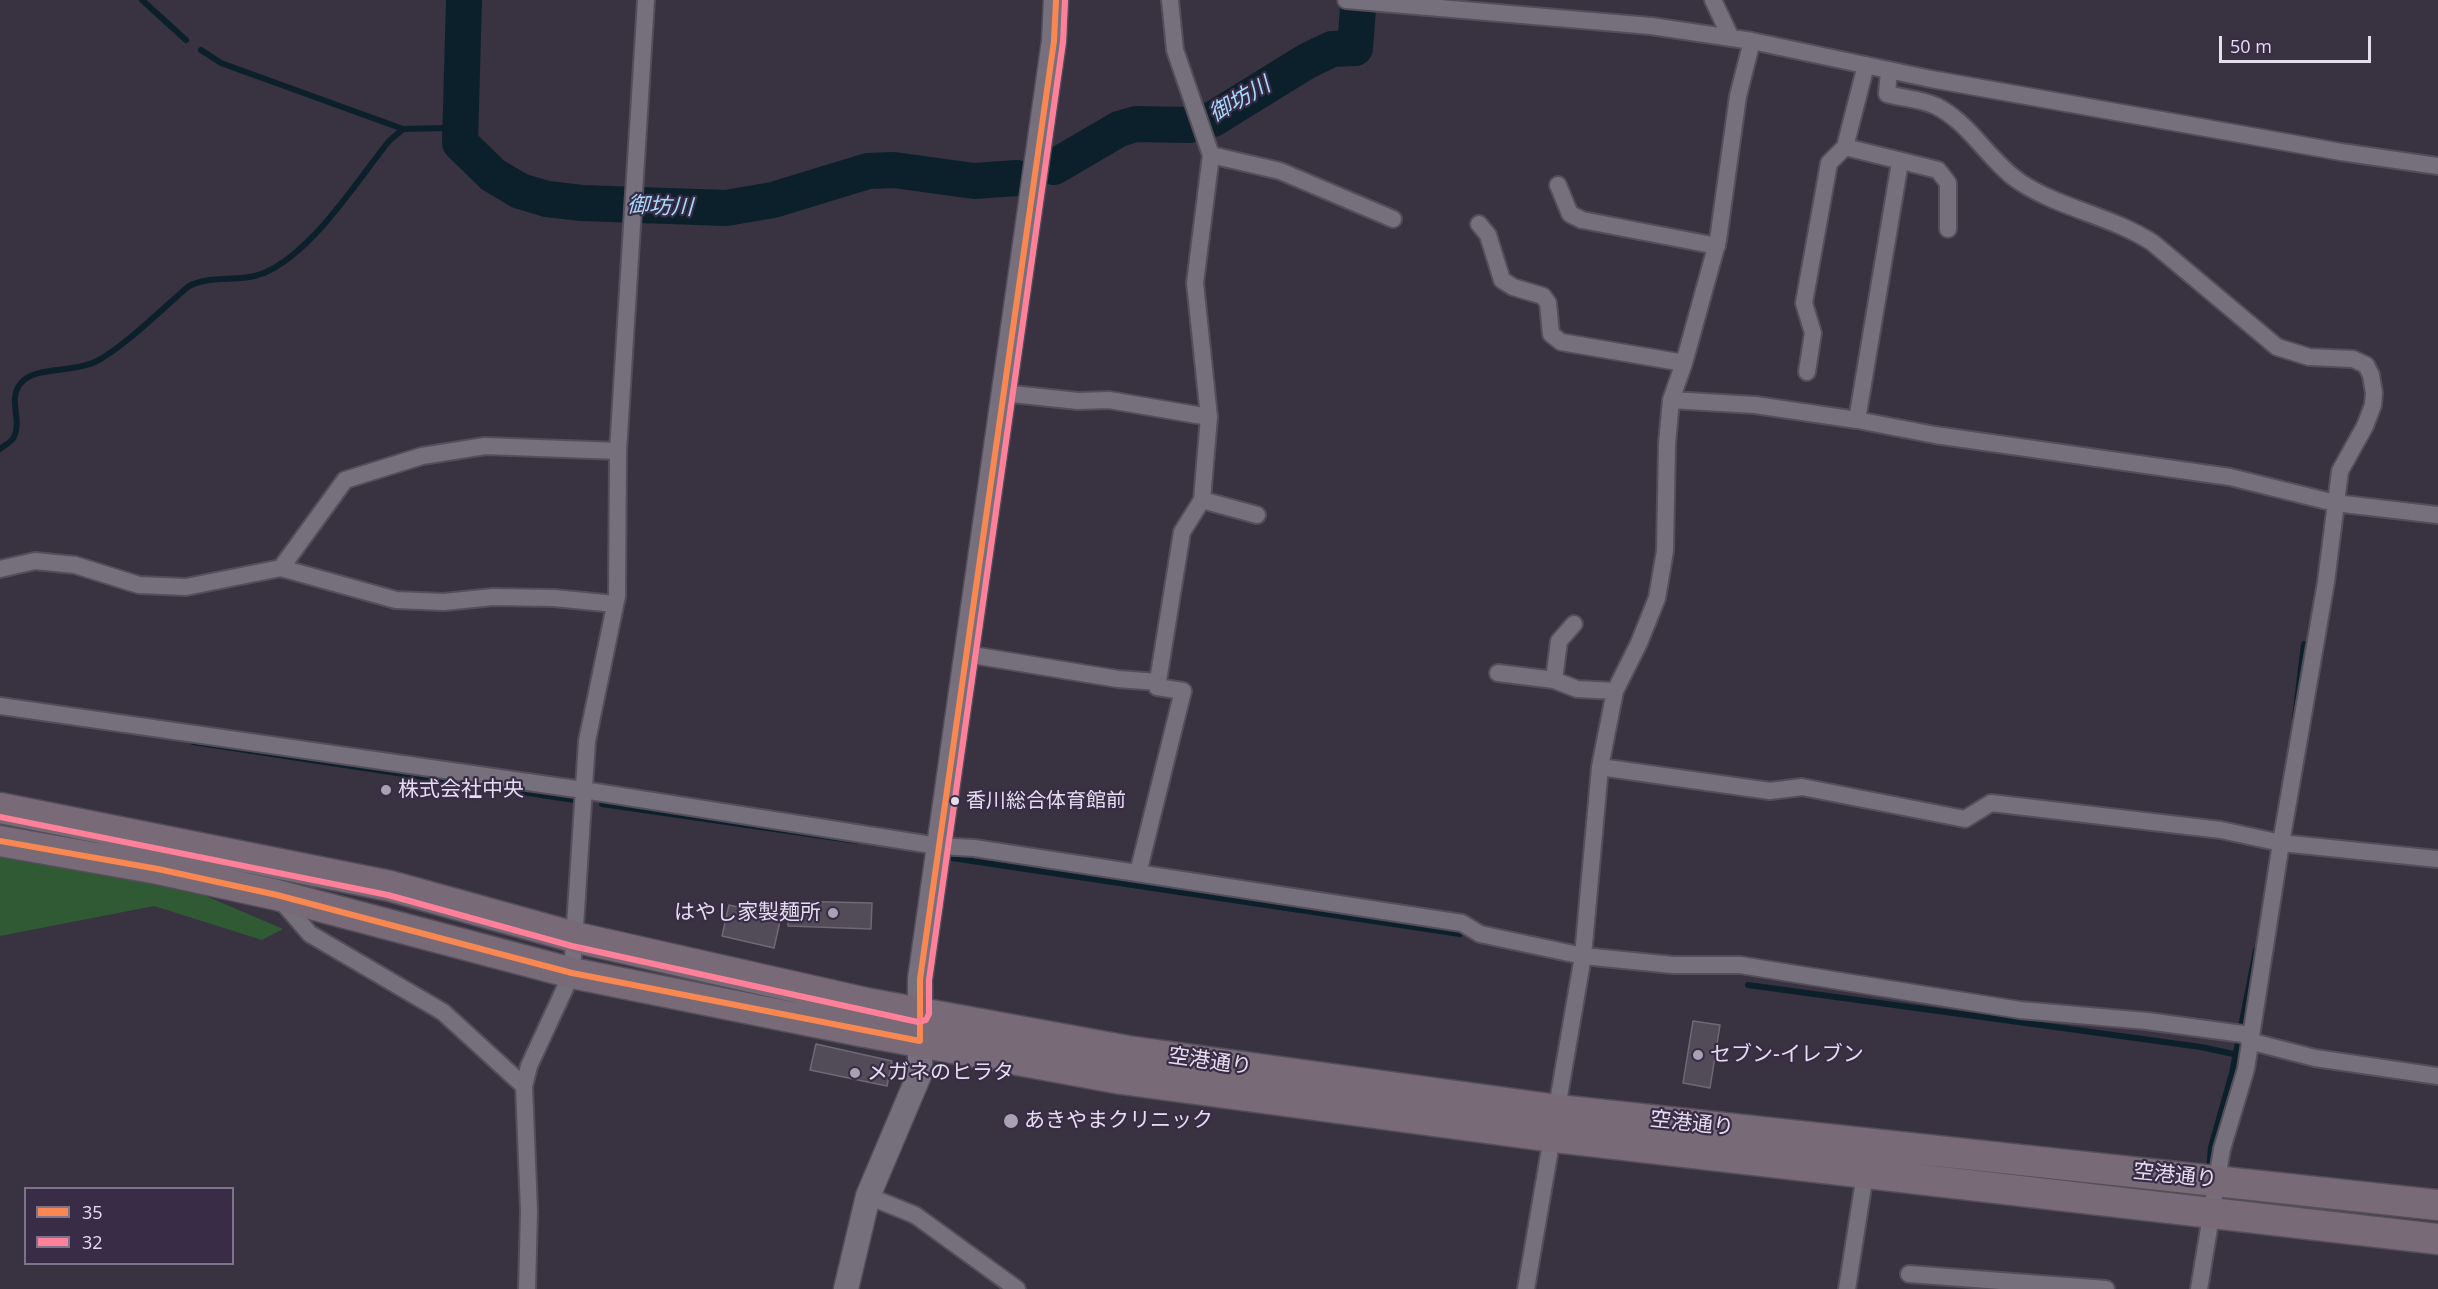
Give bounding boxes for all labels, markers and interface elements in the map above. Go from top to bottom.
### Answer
scale bar [2222,24,2374,62]
text: 50 m [2230,34,2272,58]
water label: 御坊川 [1205,72,1275,128]
water label: 御坊川 [627,193,693,221]
place label: 株式会社中央 [398,777,524,803]
marker: 株式会社中央 [379,783,393,797]
place label: 香川総合体育館前 [966,789,1126,813]
marker: 香川総合体育館前 [949,795,961,807]
place label: はやし家製麺所 [674,900,821,926]
marker: はやし家製麺所 [826,906,840,920]
place label: セブン-イレブン [1710,1042,1864,1068]
street label: 空港通り [1167,1044,1253,1080]
marker: セブン-イレブン [1691,1048,1705,1062]
place label: メガネのヒラタ [867,1060,1014,1086]
marker: メガネのヒラタ [848,1066,862,1080]
street label: 空港通り [1649,1107,1735,1141]
place label: あきやまクリニック [1024,1108,1213,1134]
marker: あきやまクリニック [1002,1112,1020,1130]
street label: 空港通り [2132,1159,2218,1193]
legend [24,1187,234,1265]
text: 35 [82,1200,103,1224]
text: 32 [82,1230,103,1254]

